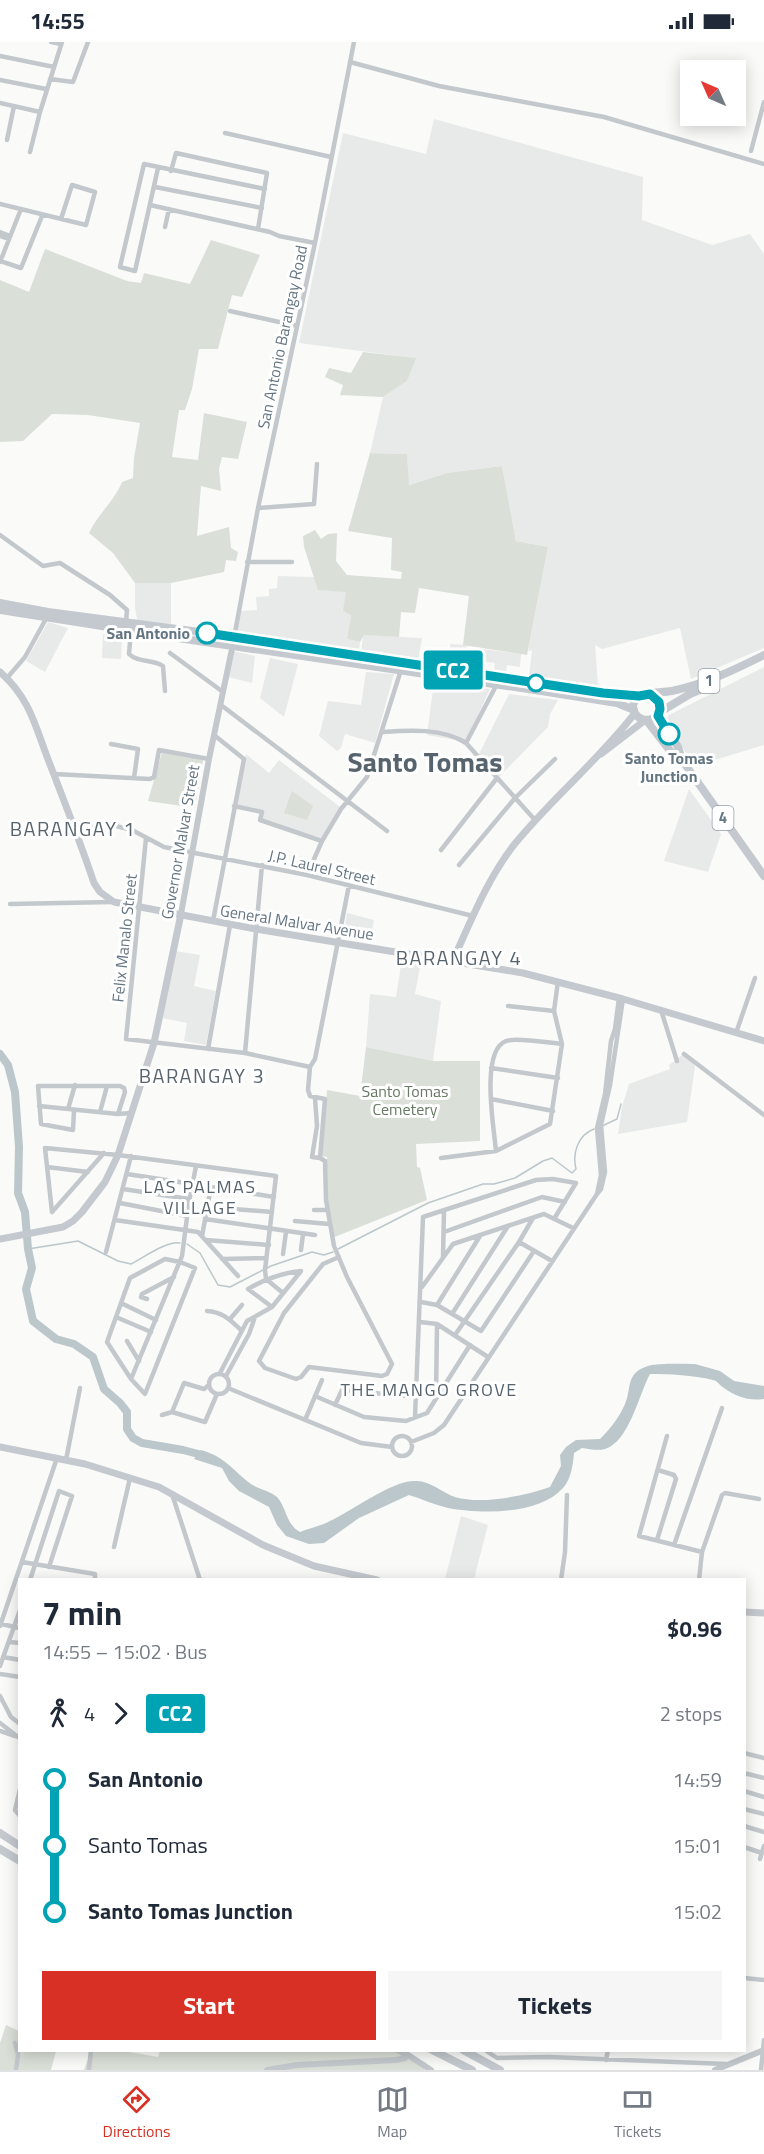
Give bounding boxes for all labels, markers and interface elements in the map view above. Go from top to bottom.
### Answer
text: 14:55 [30,4,85,38]
north arrow [680,60,746,126]
map controls [680,60,746,126]
street label: San Antonio Barangay Road [251,243,313,431]
place label: San Antonio [106,621,190,645]
marker: San Antonio [196,622,218,644]
line badge: CC2 [418,650,488,690]
text: CC2 [436,654,470,686]
road number: 1 [698,669,720,693]
unlabelled marker [527,674,545,692]
marker: Santo Tomas Junction [658,723,680,745]
district label: Santo Tomas [348,740,502,783]
place label: Santo Tomas Junction [625,746,713,788]
street label: Governor Malvar Street [155,762,205,921]
road number: 4 [712,806,734,830]
district label: BARANGAY 1 [10,813,136,844]
street label: J.P. Laurel Street [266,843,378,891]
street label: Felix Manalo Street [105,872,143,1003]
street label: General Malvar Avenue [218,898,376,946]
district label: BARANGAY 4 [396,942,522,973]
district label: BARANGAY 3 [139,1060,265,1091]
park label: Santo Tomas Cemetery [361,1079,449,1121]
district label: LAS PALMAS VILLAGE [144,1173,256,1221]
district label: THE MANGO GROVE [340,1376,518,1403]
text: 7 min [42,1588,122,1638]
text: $0.96 [667,1612,722,1646]
text: 14:55 – 15:02 · Bus [42,1636,207,1667]
icon: walk [42,1697,75,1730]
icon: forward [104,1697,137,1730]
text: CC2 [158,1697,193,1729]
text: 4 [84,1698,95,1729]
text: 2 stops [660,1698,722,1729]
text: San Antonio [88,1762,203,1796]
text: 14:59 [673,1764,722,1795]
text: Santo Tomas [88,1828,208,1862]
text: 15:01 [673,1830,722,1861]
text: Santo Tomas Junction [88,1894,293,1928]
text: 15:02 [673,1896,722,1927]
button: Start [42,1971,376,2040]
button: Tickets [388,1971,722,2040]
tab: Directions [103,2083,170,2143]
tab: Map [376,2083,409,2143]
tab: Tickets [614,2083,661,2143]

